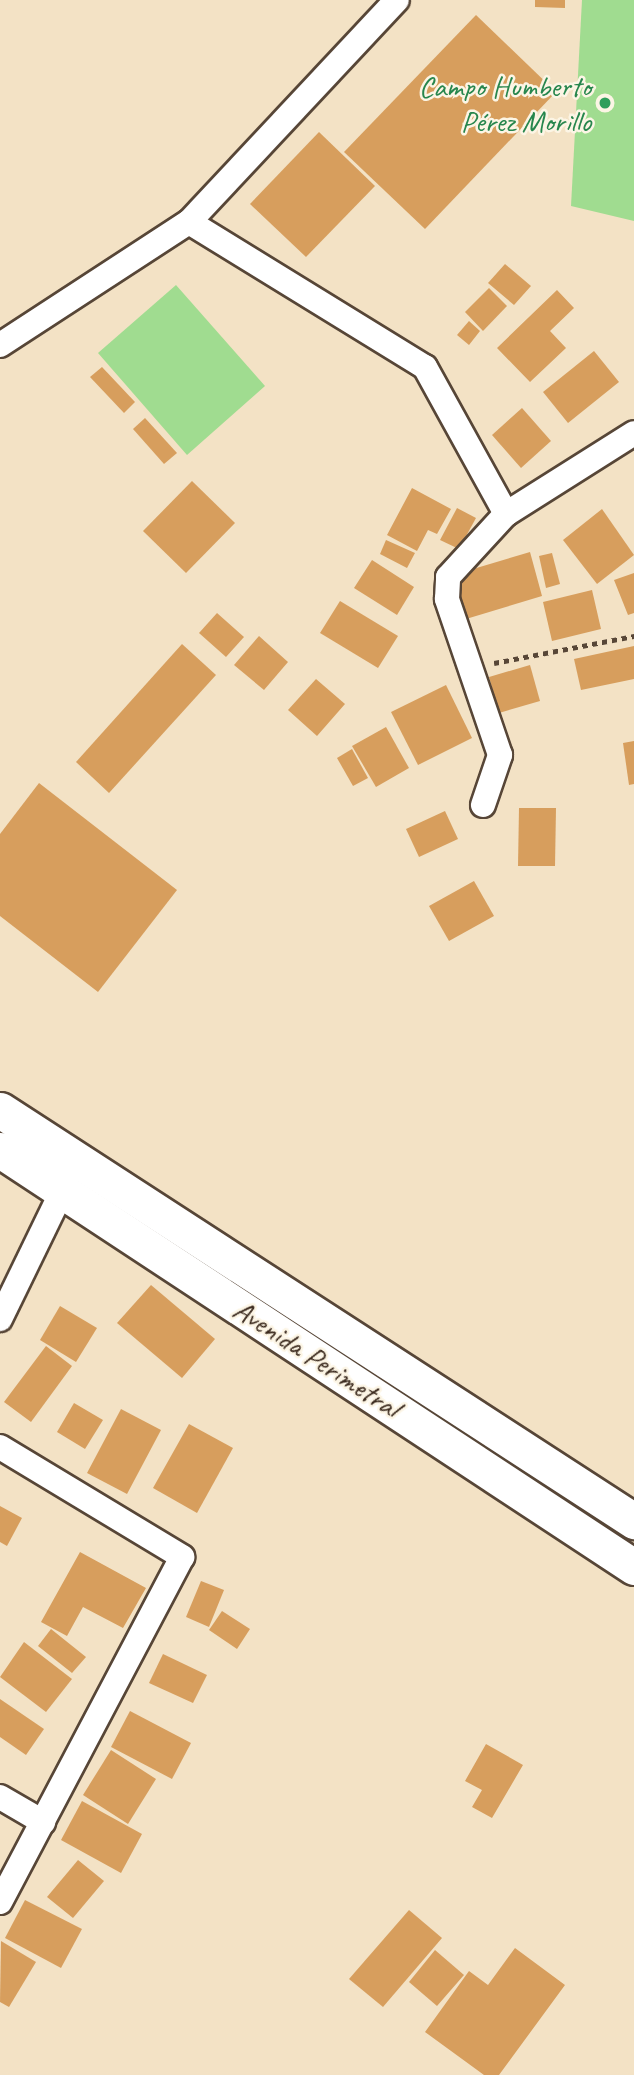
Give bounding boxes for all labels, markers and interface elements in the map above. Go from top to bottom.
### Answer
place label: Campo Humberto Pérez Morillo [419,68,591,138]
marker: Campo Humberto Pérez Morillo [597,95,613,111]
street label: Avenida Perimetral [227,1291,407,1425]

